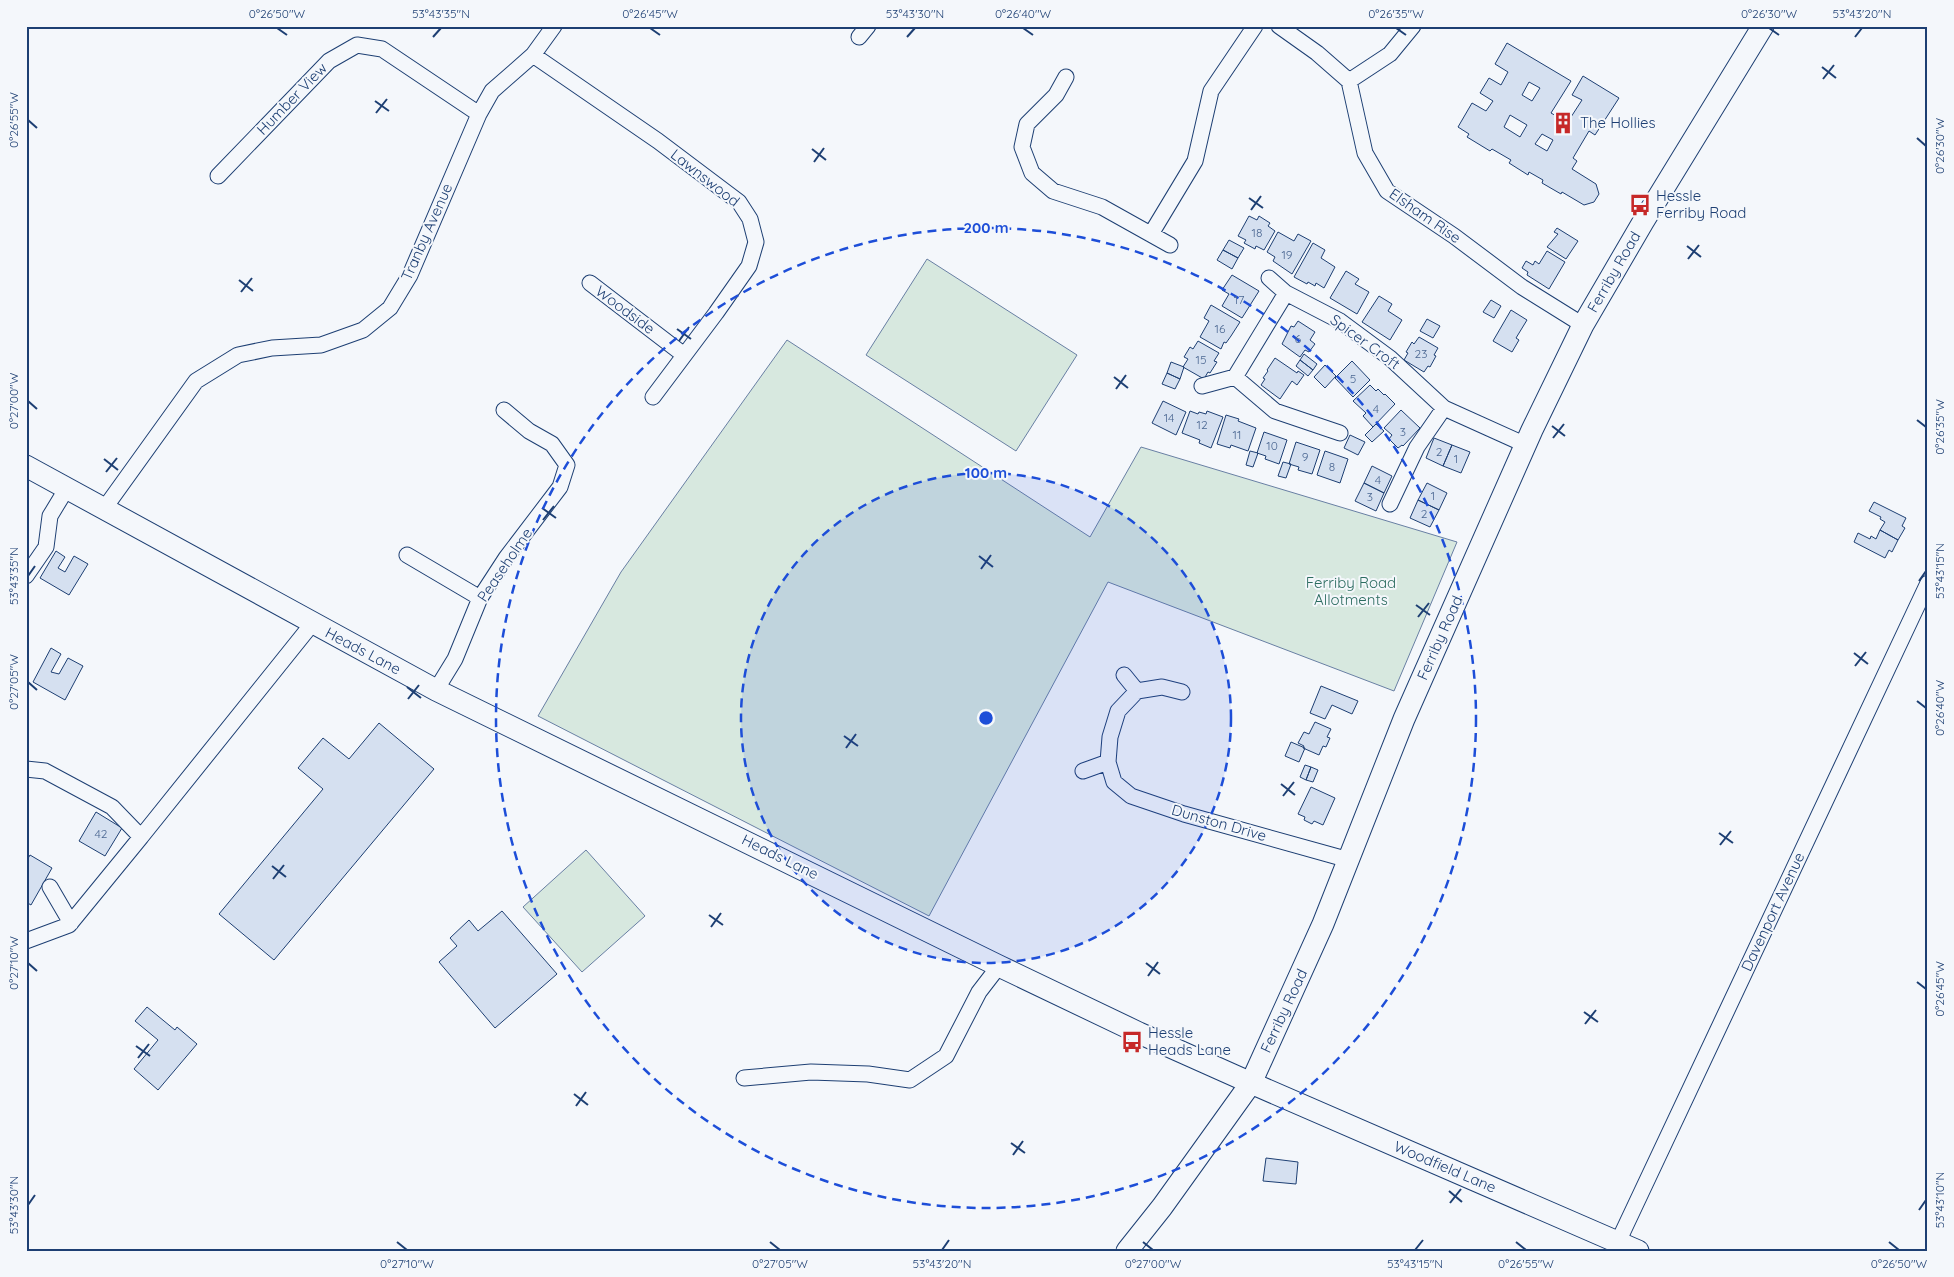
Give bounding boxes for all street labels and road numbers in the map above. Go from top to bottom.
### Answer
street label: Humber View [252,58,331,139]
street label: Lawnswood [667,145,744,210]
street label: Tranby Avenue [397,180,456,283]
street label: Elsham Rise [1386,184,1465,247]
street label: Ferriby Road [1583,228,1644,316]
street label: Woodside [592,281,659,338]
street label: Spicer Croft [1327,310,1404,373]
street label: Peaseholme [473,524,536,605]
street label: Ferriby Road [1412,593,1467,683]
street label: Heads Lane [322,623,404,678]
street label: Dunston Drive [1169,800,1269,845]
street label: Heads Lane [739,830,822,883]
street label: Davenport Avenue [1737,849,1808,974]
street label: Ferriby Road [1256,966,1311,1056]
street label: Woodfield Lane [1391,1136,1499,1197]

